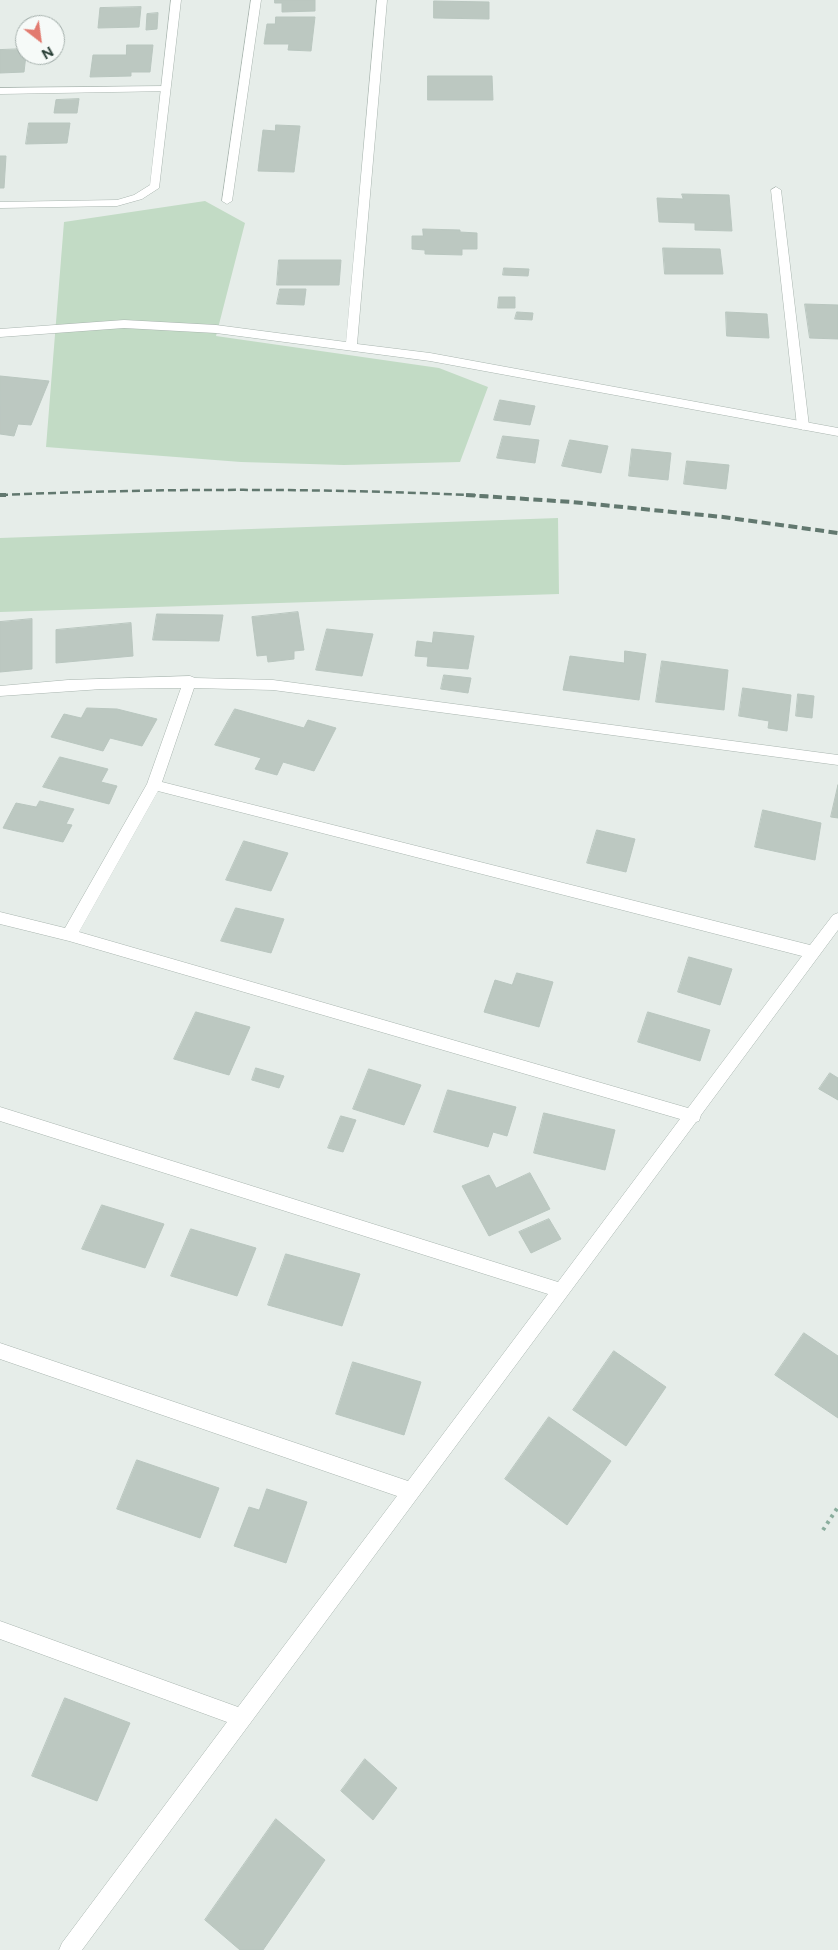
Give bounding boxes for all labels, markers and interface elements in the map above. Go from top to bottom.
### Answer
north arrow [15,15,65,65]
text: N [38,42,56,63]

